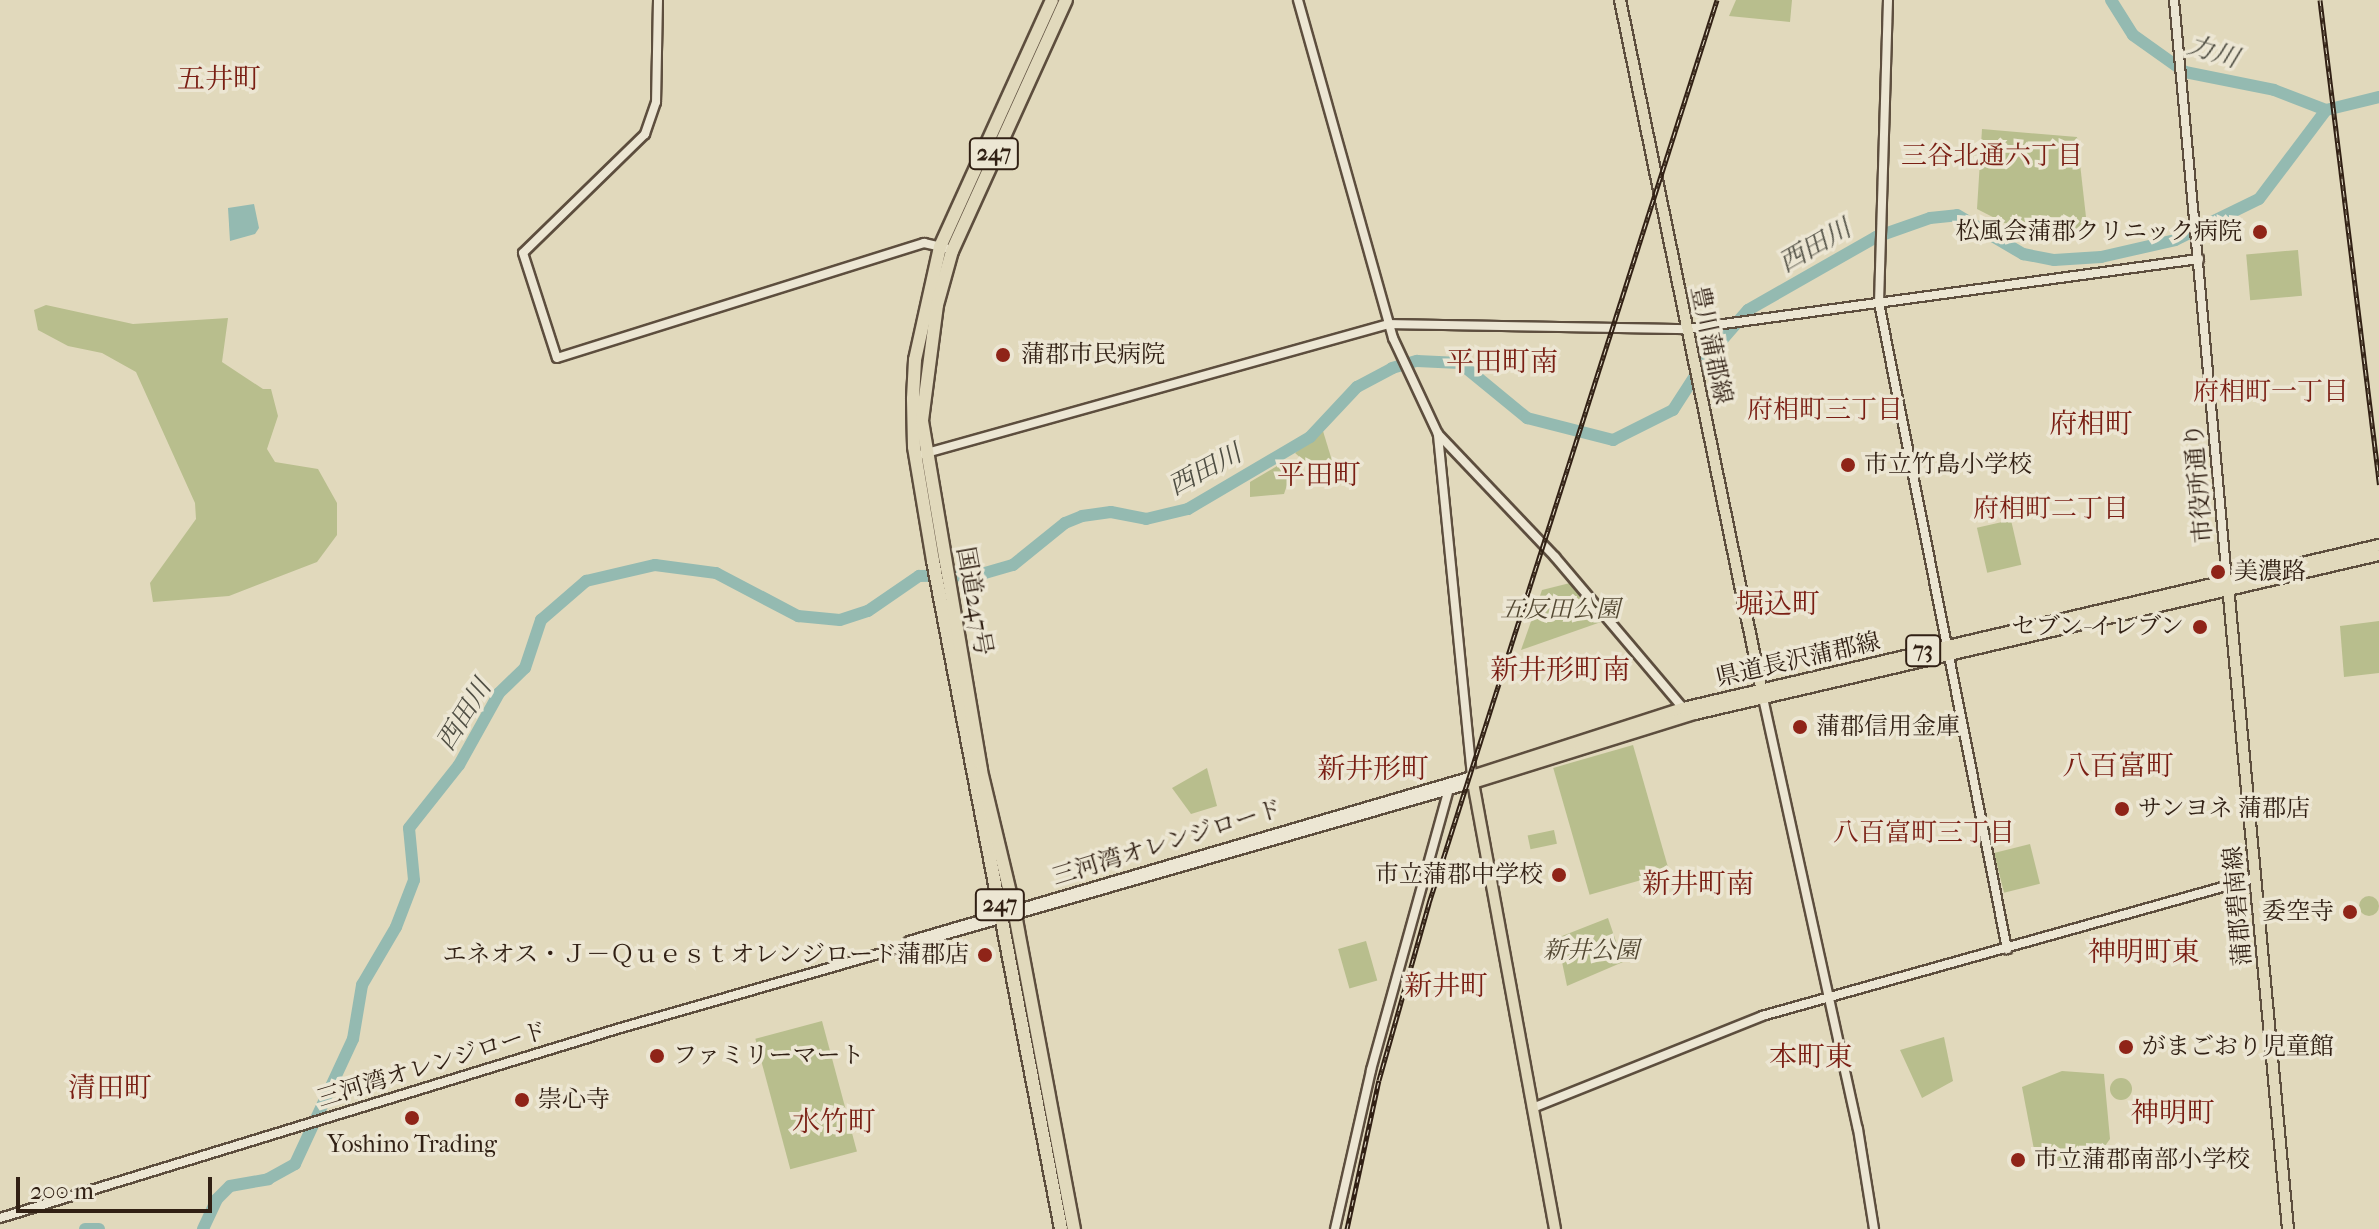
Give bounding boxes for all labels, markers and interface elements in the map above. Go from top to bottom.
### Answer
water label: 力川 [2184,29,2242,75]
district label: 五井町 [177,62,261,96]
road number: 247 [968,136,1020,172]
district label: 三谷北通六丁目 [1901,140,2083,172]
water label: 西田川 [1773,213,1857,279]
place label: 松風会蒲郡クリニック病院 [1954,218,2242,246]
marker: 松風会蒲郡クリニック病院 [2249,221,2271,243]
street label: 豊川蒲郡線 [1684,283,1738,407]
place label: 蒲郡市民病院 [1021,341,1165,369]
marker: 蒲郡市民病院 [992,344,1014,366]
district label: 平田町南 [1446,345,1558,379]
district label: 府相町一丁目 [2193,376,2349,408]
district label: 府相町三丁目 [1747,394,1903,426]
district label: 府相町 [2049,407,2133,441]
street label: 市役所通り [2179,422,2219,544]
water label: 西田川 [1163,438,1247,502]
place label: 市立竹島小学校 [1864,451,2032,479]
marker: 市立竹島小学校 [1839,456,1857,474]
district label: 平田町 [1277,458,1361,492]
district label: 府相町二丁目 [1973,493,2129,525]
street label: 国道247号 [950,545,998,657]
place label: 美濃路 [2234,558,2306,586]
marker: 美濃路 [2209,563,2227,581]
district label: 堀込町 [1736,587,1820,621]
park label: 五反田公園 [1500,596,1620,624]
place label: セブン-イレブン [2010,613,2184,641]
marker: セブン-イレブン [2191,618,2209,636]
street label: 県道長沢蒲郡線 [1713,627,1883,693]
road number: 73 [1905,633,1941,669]
district label: 新井形町南 [1490,653,1630,687]
water label: 西田川 [430,674,498,756]
place label: 蒲郡信用金庫 [1816,713,1960,741]
marker: 蒲郡信用金庫 [1791,718,1809,736]
district label: 八百富町 [2062,749,2174,783]
district label: 新井形町 [1317,752,1429,786]
street label: 三河湾オレンジロード [1048,794,1286,892]
place label: サンヨネ 蒲郡店 [2138,795,2311,823]
marker: サンヨネ 蒲郡店 [2113,800,2131,818]
district label: 八百富町三丁目 [1833,817,2015,849]
street label: 蒲郡碧南線 [2218,845,2258,967]
place label: 市立蒲郡中学校 [1375,861,1543,889]
marker: 市立蒲郡中学校 [1550,866,1568,884]
district label: 新井町南 [1642,867,1754,901]
road number: 247 [974,887,1026,923]
place label: 委空寺 [2262,898,2334,926]
marker: 委空寺 [2341,903,2359,921]
district label: 神明町東 [2088,935,2200,969]
park label: 新井公園 [1543,937,1639,965]
place label: エネオス・Ｊ－Ｑｕｅｓｔオレンジロード蒲郡店 [441,941,969,969]
marker: エネオス・Ｊ－Ｑｕｅｓｔオレンジロード蒲郡店 [976,946,994,964]
district label: 新井町 [1404,969,1488,1003]
street label: 三河湾オレンジロード [313,1016,551,1114]
place label: がまごおり児童館 [2142,1033,2334,1061]
marker: がまごおり児童館 [2117,1038,2135,1056]
district label: 本町東 [1769,1040,1853,1074]
place label: ファミリーマート [673,1042,865,1070]
marker: ファミリーマート [648,1047,666,1065]
district label: 清田町 [68,1071,152,1105]
place label: 崇心寺 [538,1086,610,1114]
marker: 崇心寺 [513,1091,531,1109]
district label: 神明町 [2131,1096,2215,1130]
district label: 水竹町 [792,1105,876,1139]
marker: Yoshino Trading [403,1109,421,1127]
place label: Yoshino Trading [327,1131,497,1159]
place label: 市立蒲郡南部小学校 [2034,1146,2250,1174]
marker: 市立蒲郡南部小学校 [2009,1151,2027,1169]
scale bar [20,1161,216,1211]
text: 200 m [30,1177,94,1205]

